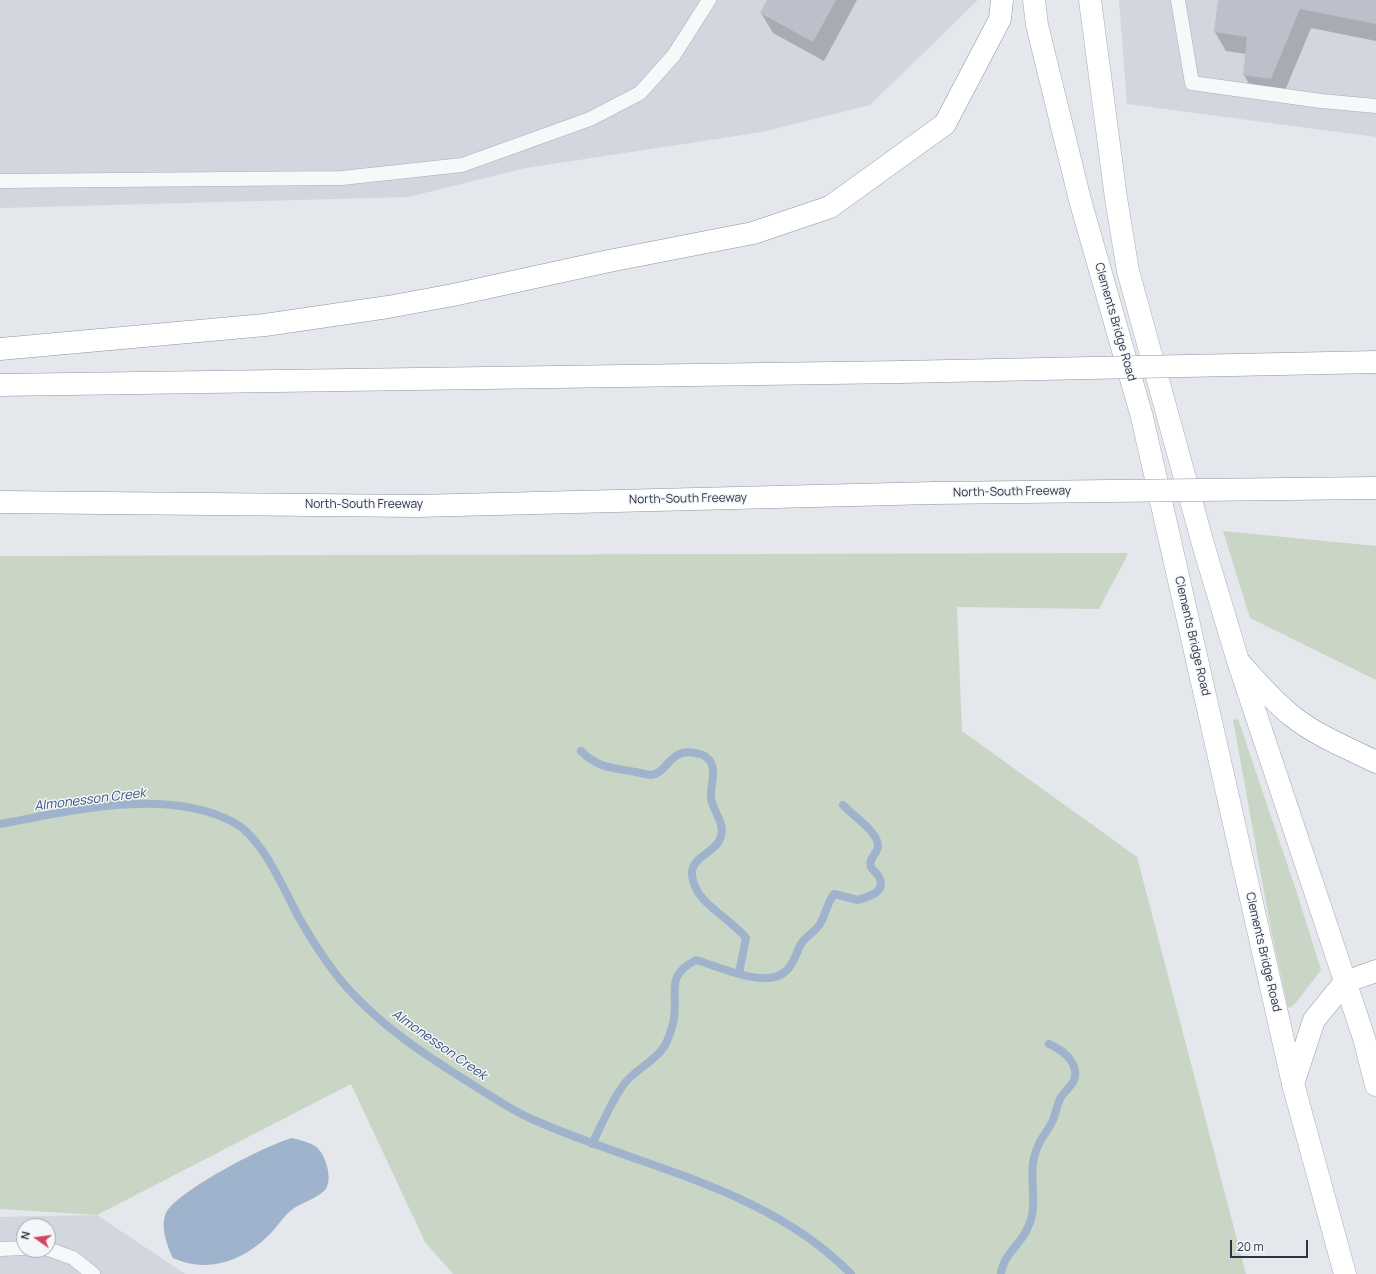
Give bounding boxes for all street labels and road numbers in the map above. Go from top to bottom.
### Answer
street label: Clements Bridge Road [1091,261,1139,383]
street label: North-South Freeway [953,484,1071,500]
street label: North-South Freeway [629,491,747,507]
street label: North-South Freeway [305,498,423,512]
street label: Clements Bridge Road [1171,575,1213,697]
street label: Clements Bridge Road [1242,891,1284,1013]

